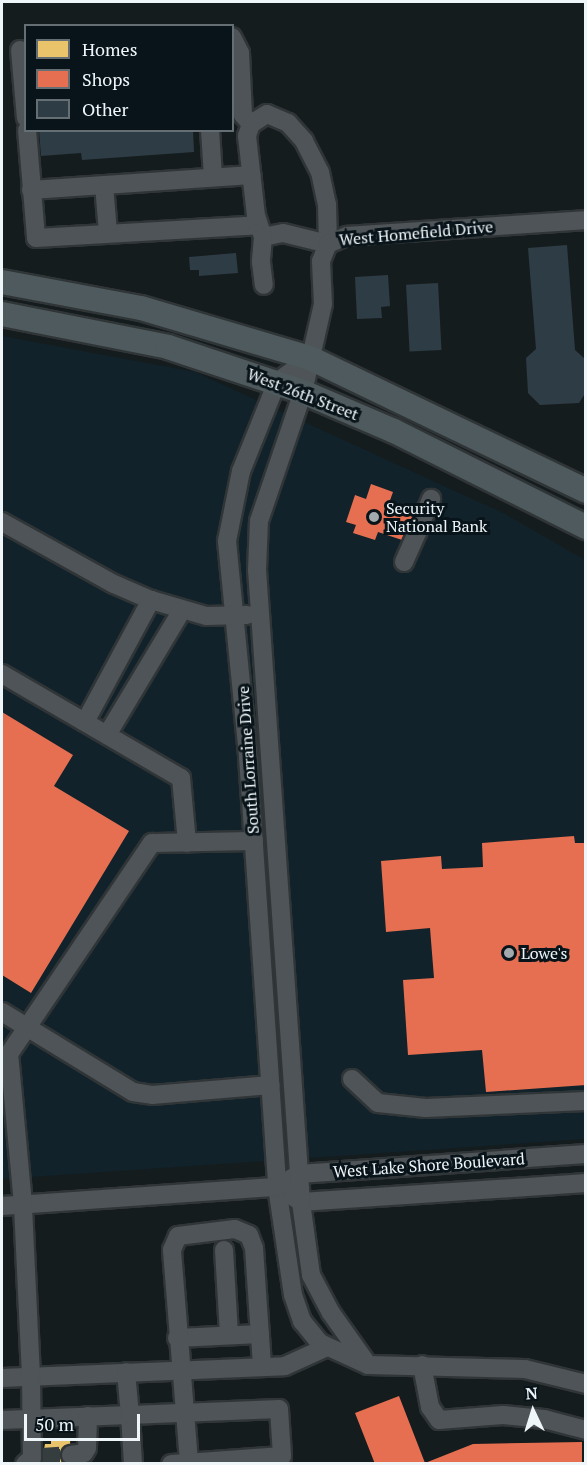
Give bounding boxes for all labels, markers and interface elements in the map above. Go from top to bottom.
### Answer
legend [24,24,234,132]
text: Homes [82,37,137,61]
text: Shops [82,67,130,91]
text: Other [82,97,129,121]
street label: West Homefield Drive [338,217,494,249]
street label: West 26th Street [245,364,361,424]
place label: Security National Bank [386,498,487,536]
marker: Security National Bank [367,510,381,524]
street label: South Lorraine Drive [233,685,263,835]
place label: Lowe's [521,943,567,963]
marker: Lowe's [502,946,516,960]
street label: West Lake Shore Boulevard [333,1149,525,1181]
north arrow [503,1381,563,1441]
text: N [525,1382,539,1404]
scale bar [27,1402,142,1440]
text: 50 m [35,1412,74,1436]

